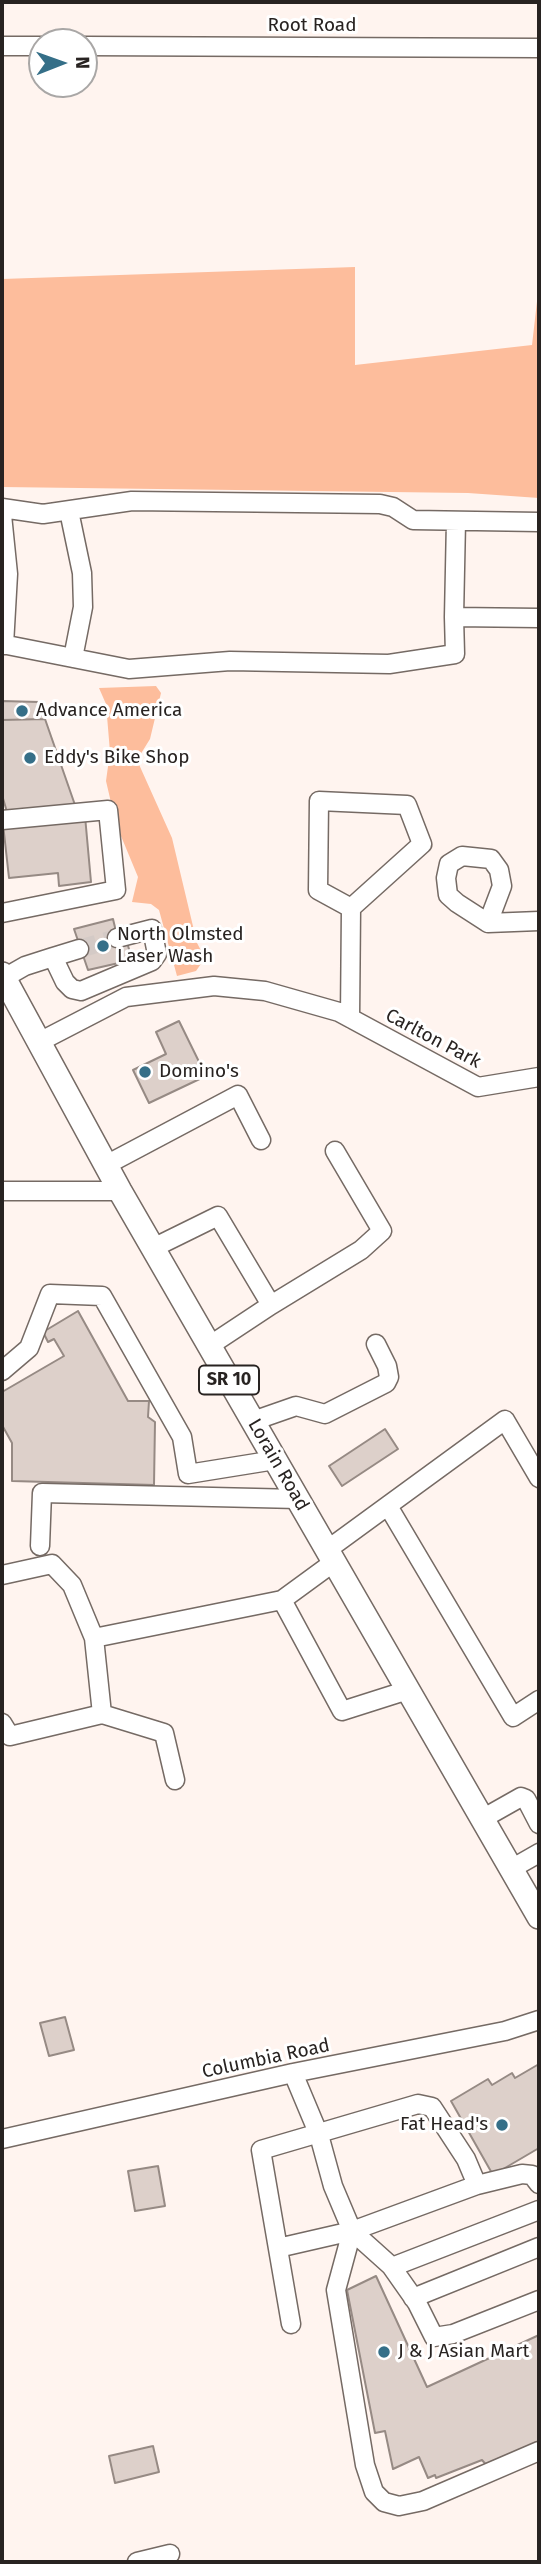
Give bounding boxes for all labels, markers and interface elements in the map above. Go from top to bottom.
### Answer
street label: Root Road [267,15,357,37]
north arrow [28,28,98,98]
text: N [71,56,94,69]
place label: Advance America [36,700,182,722]
marker: Advance America [14,703,30,719]
place label: Eddy's Bike Shop [44,747,189,769]
marker: Eddy's Bike Shop [22,750,38,766]
place label: North Olmsted Laser Wash [117,924,244,968]
marker: North Olmsted Laser Wash [95,938,111,954]
street label: Carlton Park [381,1004,485,1074]
place label: Domino's [159,1061,239,1083]
marker: Domino's [137,1064,153,1080]
road number: SR 10 [199,1366,259,1394]
street label: Lorain Road [243,1415,313,1515]
street label: Columbia Road [200,2034,332,2084]
place label: Fat Head's [400,2114,488,2136]
marker: Fat Head's [494,2117,510,2133]
place label: J & J Asian Mart [398,2341,529,2363]
marker: J & J Asian Mart [376,2344,392,2360]

